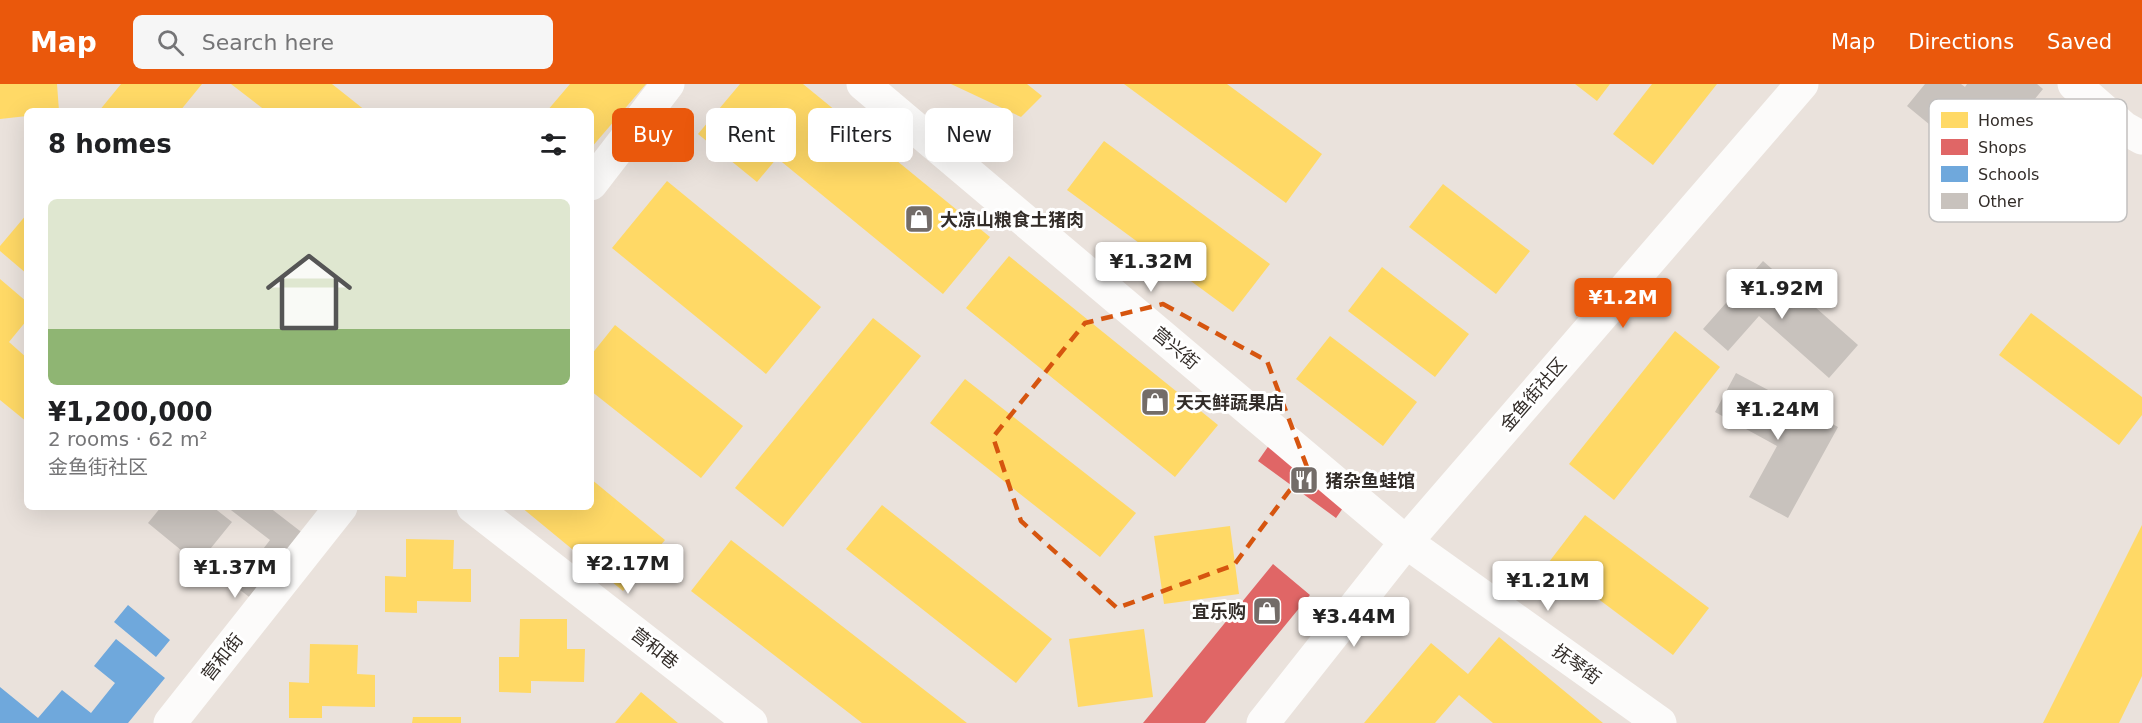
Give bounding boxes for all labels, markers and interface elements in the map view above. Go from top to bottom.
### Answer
search box [133,15,553,69]
text: Map [30,26,97,59]
icon: search [154,26,187,59]
text: Search here [202,30,334,55]
text: Map [1831,30,1875,54]
text: Directions [1908,30,2014,54]
text: Saved [2047,30,2112,54]
legend [1929,99,2127,222]
chip: Buy [612,108,694,162]
chip: Rent [706,108,796,162]
chip: Filters [808,108,913,162]
chip: New [925,108,1013,162]
text: Homes [1978,111,2034,130]
icon: filters [537,128,570,161]
text: 8 homes [48,129,172,159]
text: Shops [1978,138,2027,157]
text: Schools [1978,165,2039,184]
text: Other [1978,192,2024,211]
shop icon: 大凉山粮食土猪肉 [903,203,935,235]
place label: 大凉山粮食土猪肉 [940,209,1084,230]
icon: home [255,238,363,346]
pin: ¥1.32M [1102,242,1200,293]
text: ¥1.32M [1109,249,1193,273]
pin: ¥1.92M [1733,269,1831,320]
text: ¥1.92M [1740,276,1824,300]
pin: ¥1.2M [1581,278,1665,329]
text: ¥1.2M [1588,285,1658,309]
street label: 营兴街 [1149,323,1203,373]
street label: 金鱼街社区 [1496,353,1570,435]
shop icon: 天天鲜蔬果店 [1139,386,1171,418]
pin: ¥1.24M [1729,390,1827,441]
place label: 天天鲜蔬果店 [1176,392,1284,413]
text: ¥1,200,000 [48,397,212,427]
text: ¥1.24M [1736,397,1820,421]
text: 2 rooms · 62 m² [48,427,208,451]
text: 金鱼街社区 [48,455,148,479]
restaurant icon: 猪杂鱼蛙馆 [1288,464,1320,496]
place label: 猪杂鱼蛙馆 [1325,470,1415,491]
pin: ¥2.17M [579,544,677,595]
pin: ¥1.37M [186,548,284,599]
text: ¥2.17M [586,551,670,575]
text: ¥1.37M [193,555,277,579]
pin: ¥1.21M [1499,561,1597,612]
text: ¥1.21M [1506,568,1590,592]
shop icon: 宜乐购 [1251,595,1283,627]
pin: ¥3.44M [1305,597,1403,648]
place label: 宜乐购 [1192,601,1246,622]
text: ¥3.44M [1312,604,1396,628]
street label: 营和巷 [627,623,683,673]
street label: 营和街 [197,629,247,685]
street label: 抚琴街 [1549,640,1605,688]

